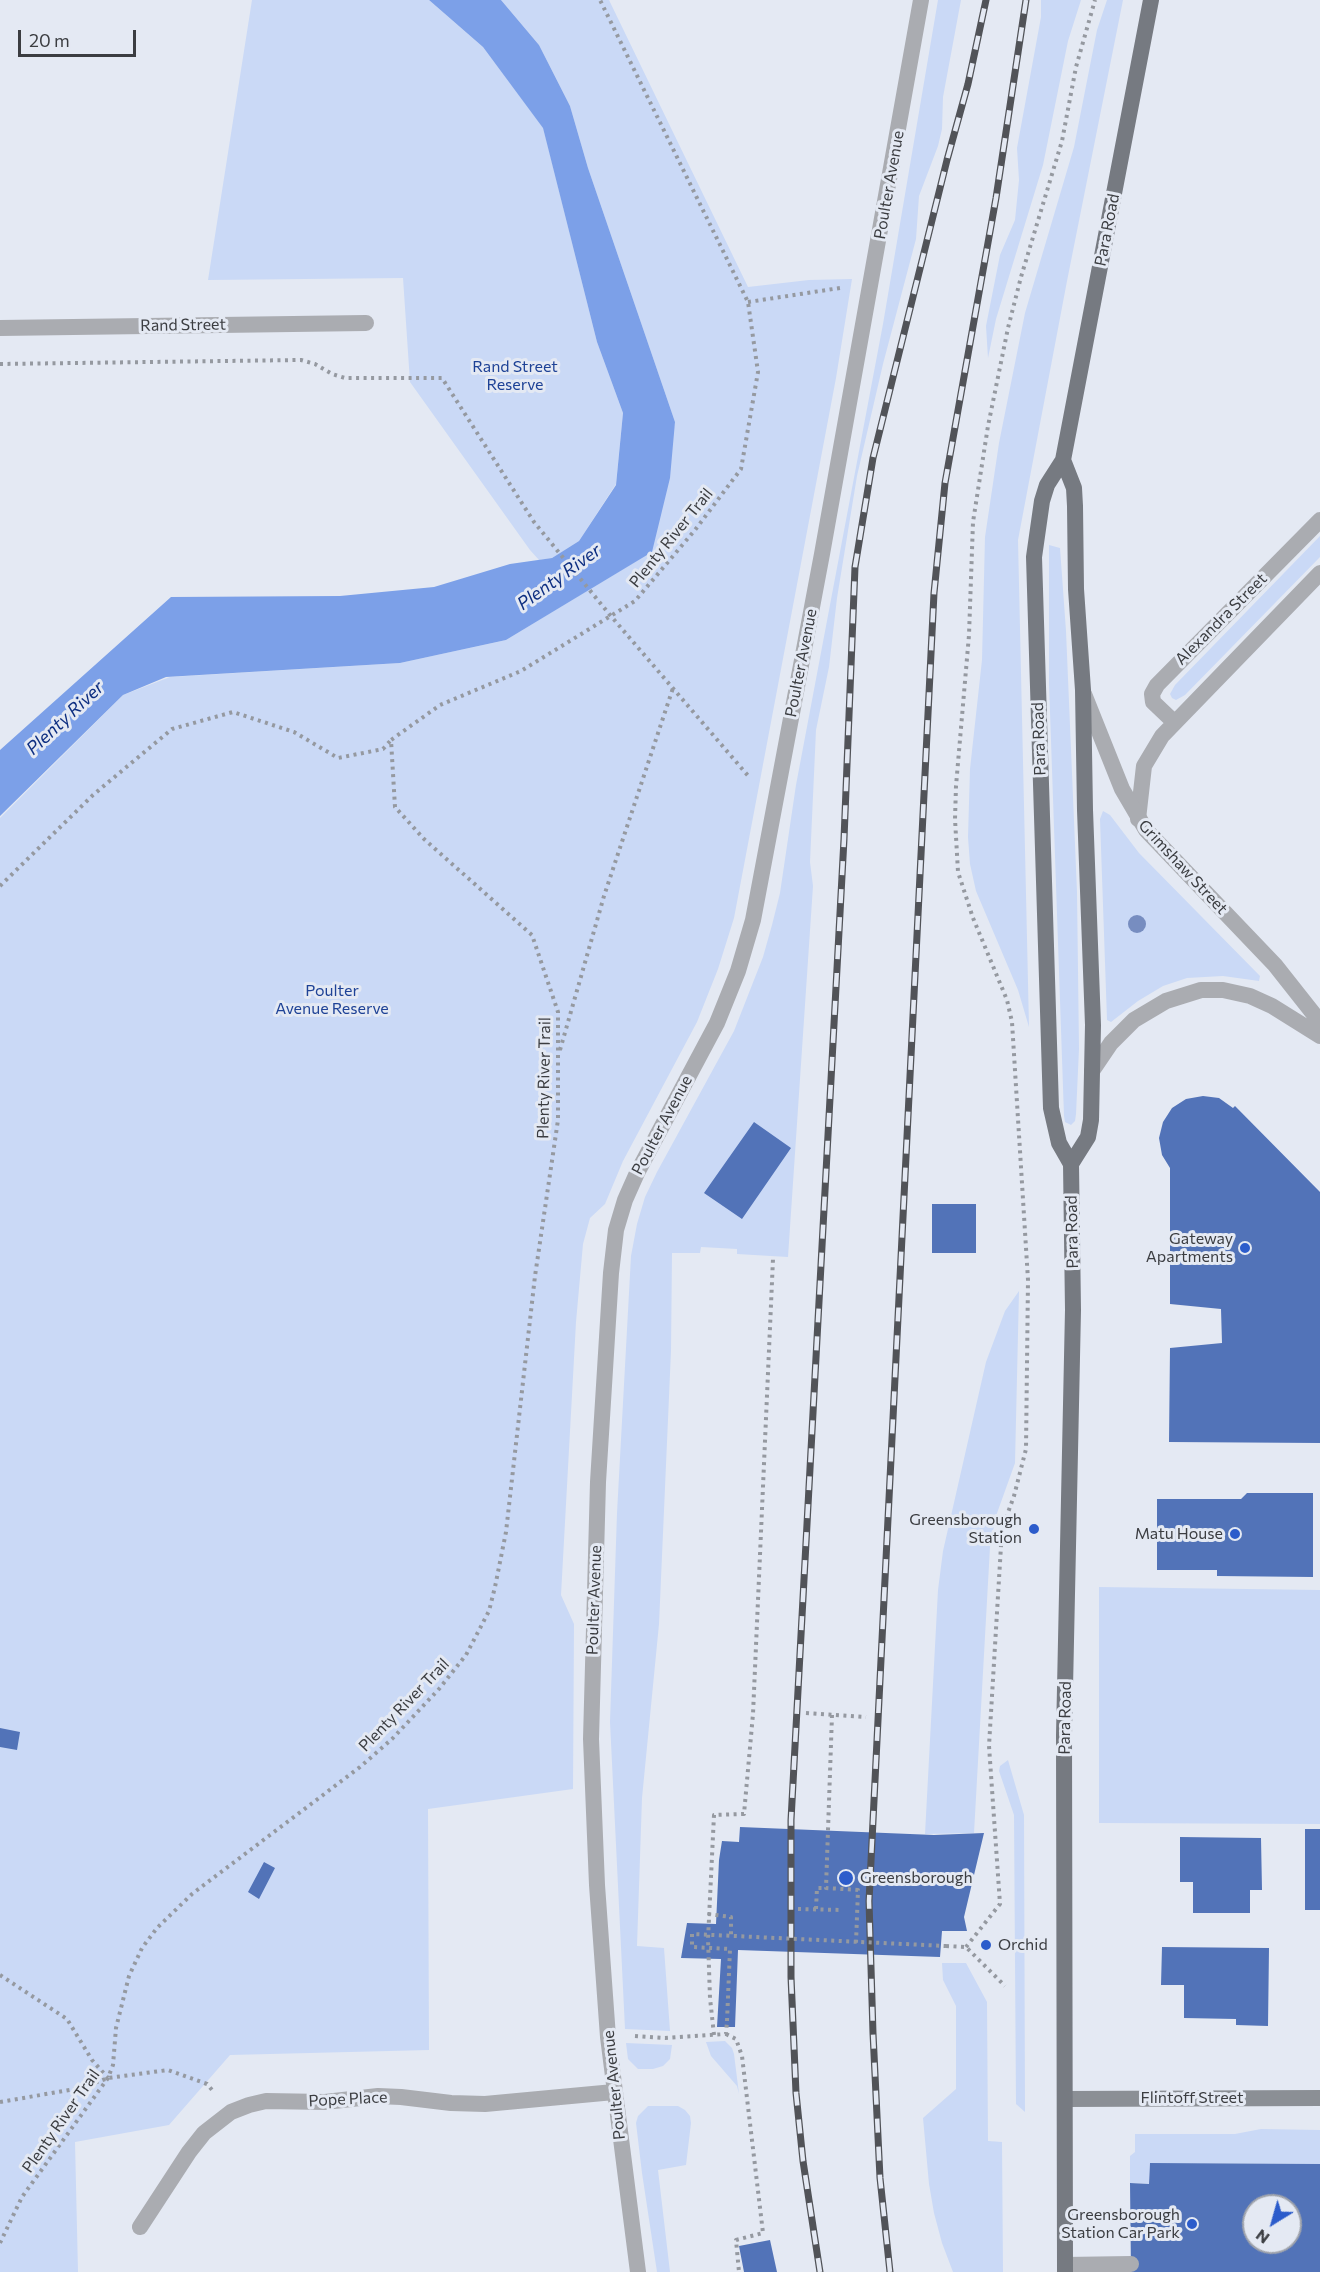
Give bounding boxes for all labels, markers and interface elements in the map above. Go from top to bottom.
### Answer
scale bar [21,18,140,56]
text: 20 m [29,29,70,51]
street label: Poulter Avenue [870,129,908,241]
street label: Para Road [1091,192,1123,268]
street label: Rand Street [140,315,226,335]
park label: Rand Street Reserve [472,357,558,395]
street label: Plenty River Trail [625,485,717,591]
water label: Plenty River [513,539,605,615]
street label: Alexandra Street [1171,569,1271,669]
street label: Poulter Avenue [781,607,821,719]
water label: Plenty River [22,677,108,759]
street label: Para Road [1028,702,1050,776]
street label: Grimshaw Street [1134,816,1232,918]
park label: Poulter Avenue Reserve [275,981,389,1019]
street label: Plenty River Trail [533,1017,555,1139]
street label: Poulter Avenue [628,1072,696,1178]
street label: Para Road [1062,1195,1082,1269]
place label: Gateway Apartments [1146,1229,1233,1267]
marker: Gateway Apartments [1238,1241,1252,1255]
place label: Greensborough Station [909,1510,1022,1548]
marker: Greensborough Station [1027,1522,1041,1536]
place label: Matu House [1135,1524,1223,1544]
marker: Matu House [1228,1527,1242,1541]
street label: Poulter Avenue [582,1545,606,1655]
street label: Plenty River Trail [355,1654,453,1756]
street label: Para Road [1055,1681,1075,1755]
place label: Greensborough [860,1868,973,1888]
marker: Greensborough [837,1869,855,1887]
place label: Orchid [998,1935,1048,1955]
marker: Orchid [979,1938,993,1952]
street label: Poulter Avenue [599,2029,629,2141]
street label: Plenty River Trail [18,2066,104,2176]
street label: Pope Place [308,2087,388,2111]
street label: Flintoff Street [1141,2088,1243,2108]
north arrow [1242,2194,1302,2254]
place label: Greensborough Station Car Park [1061,2205,1180,2243]
marker: Greensborough Station Car Park [1185,2217,1199,2231]
text: N [1252,2226,1273,2248]

